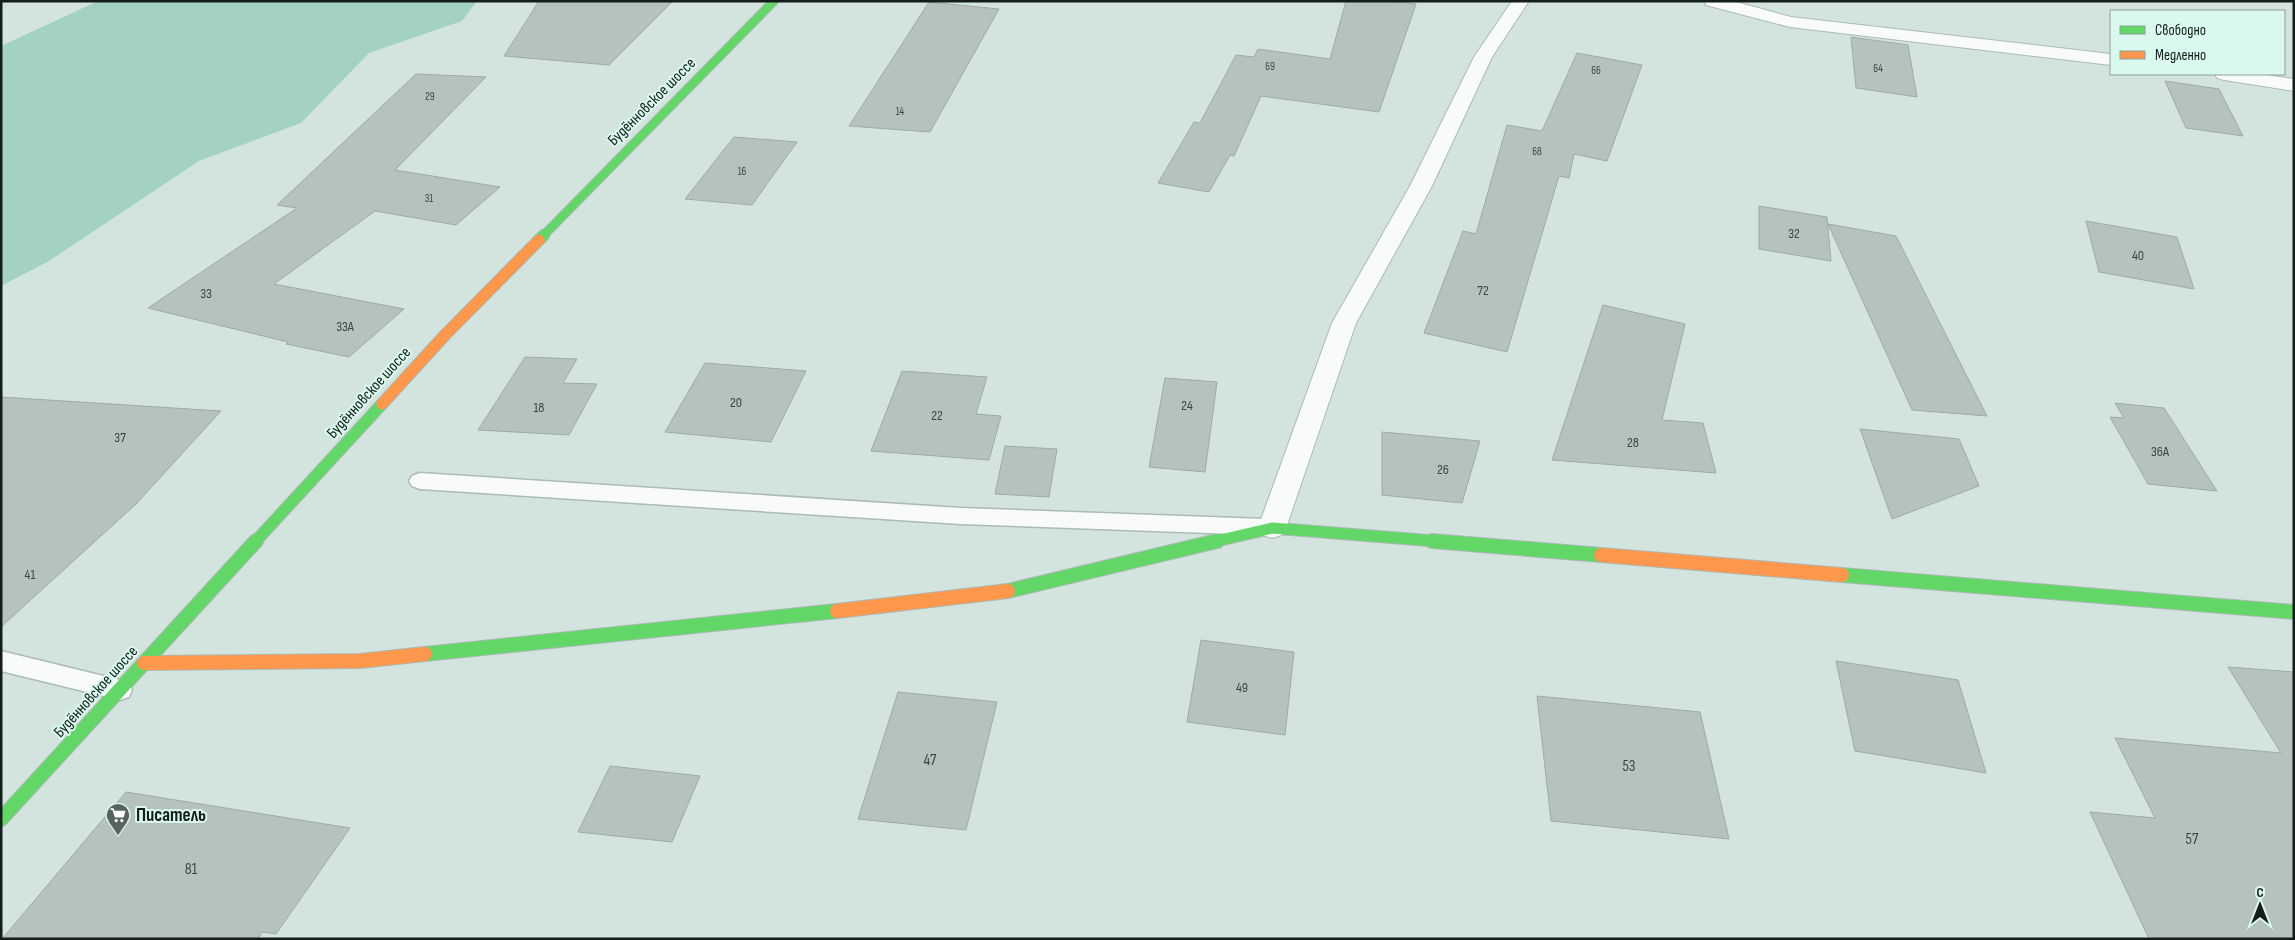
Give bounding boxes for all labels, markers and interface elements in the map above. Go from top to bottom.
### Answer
legend [2110,10,2285,75]
text: Свободно [2155,21,2206,40]
text: Медленно [2155,46,2206,65]
street label: Будённовское шоссе [604,54,700,150]
house number: 69 [1265,60,1275,73]
house number: 64 [1873,62,1883,75]
house number: 66 [1591,64,1601,77]
house number: 29 [425,90,435,103]
house number: 14 [896,105,905,118]
house number: 68 [1532,145,1542,158]
house number: 16 [738,165,747,178]
house number: 31 [425,192,433,205]
house number: 32 [1788,225,1800,242]
house number: 40 [2132,247,2144,264]
house number: 72 [1477,282,1489,299]
house number: 33 [200,285,212,302]
house number: 33А [336,318,355,335]
street label: Будённовское шоссе [323,343,415,443]
house number: 20 [730,394,742,411]
house number: 24 [1181,397,1193,414]
house number: 18 [533,399,545,416]
house number: 22 [931,407,943,424]
house number: 37 [114,429,126,446]
house number: 28 [1627,434,1639,451]
house number: 36А [2151,443,2170,460]
house number: 26 [1437,461,1449,478]
house number: 41 [25,566,35,583]
street label: Будённовское шоссе [50,642,142,742]
house number: 49 [1236,679,1248,696]
house number: 47 [924,751,937,770]
house number: 53 [1622,757,1636,776]
supermarket icon: Писатель [105,802,131,836]
place label: Писатель [136,804,206,827]
house number: 57 [2186,830,2199,849]
house number: 81 [185,860,198,879]
north arrow [2235,880,2285,930]
text: С [2256,884,2264,901]

